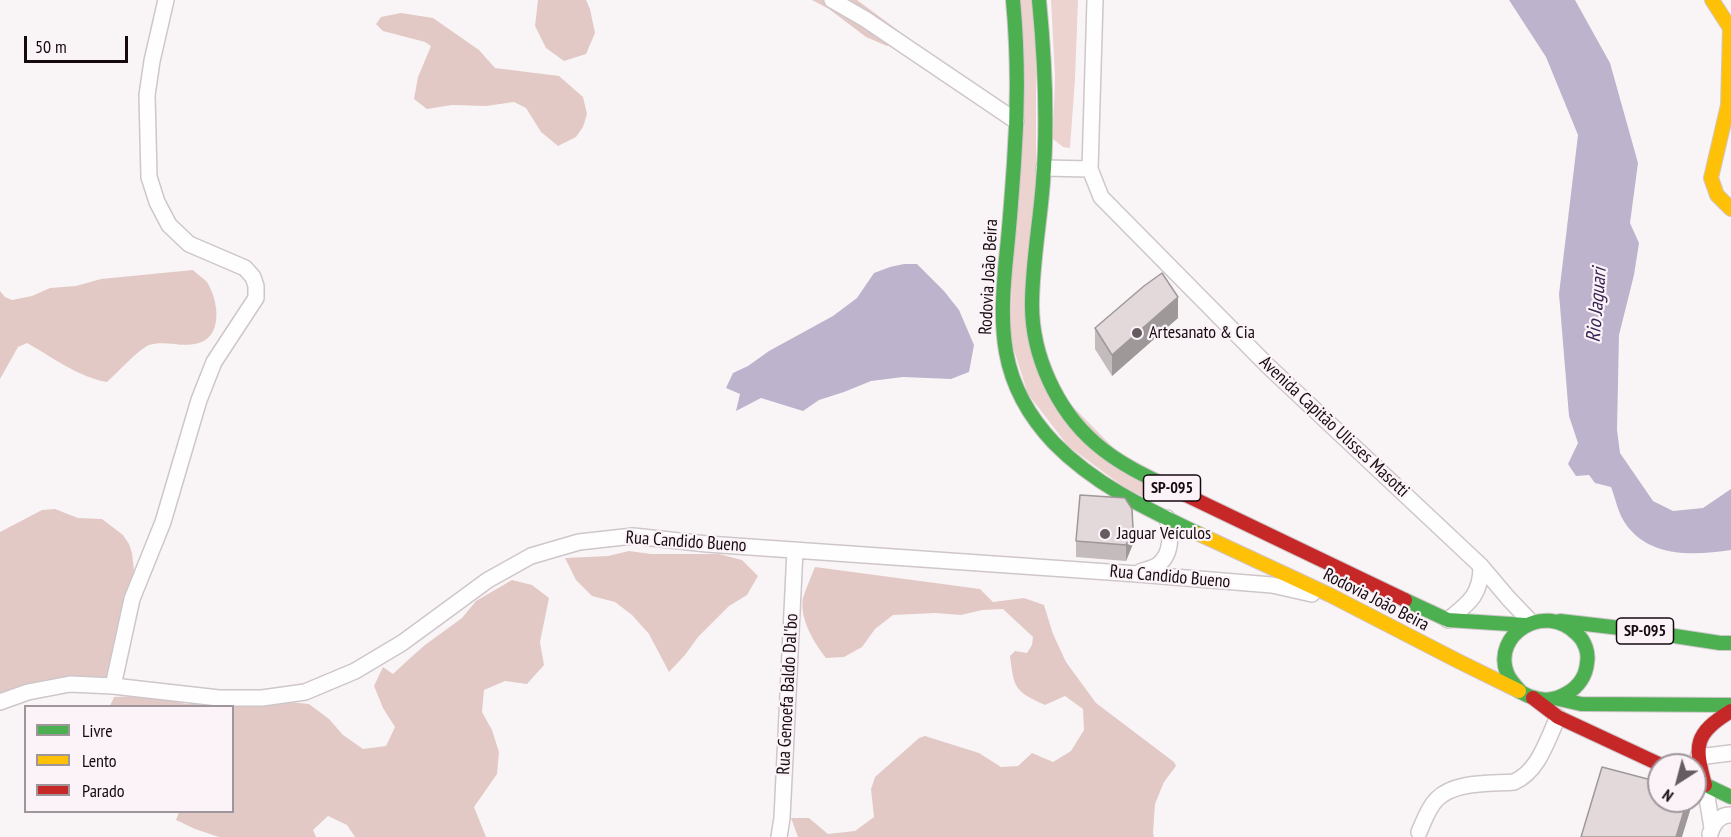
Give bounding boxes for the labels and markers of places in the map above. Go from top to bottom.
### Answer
place label: Artesanato & Cia [1149,322,1255,344]
marker: Artesanato & Cia [1130,326,1144,340]
place label: Jaguar Veículos [1117,523,1211,545]
marker: Jaguar Veículos [1098,527,1112,541]

